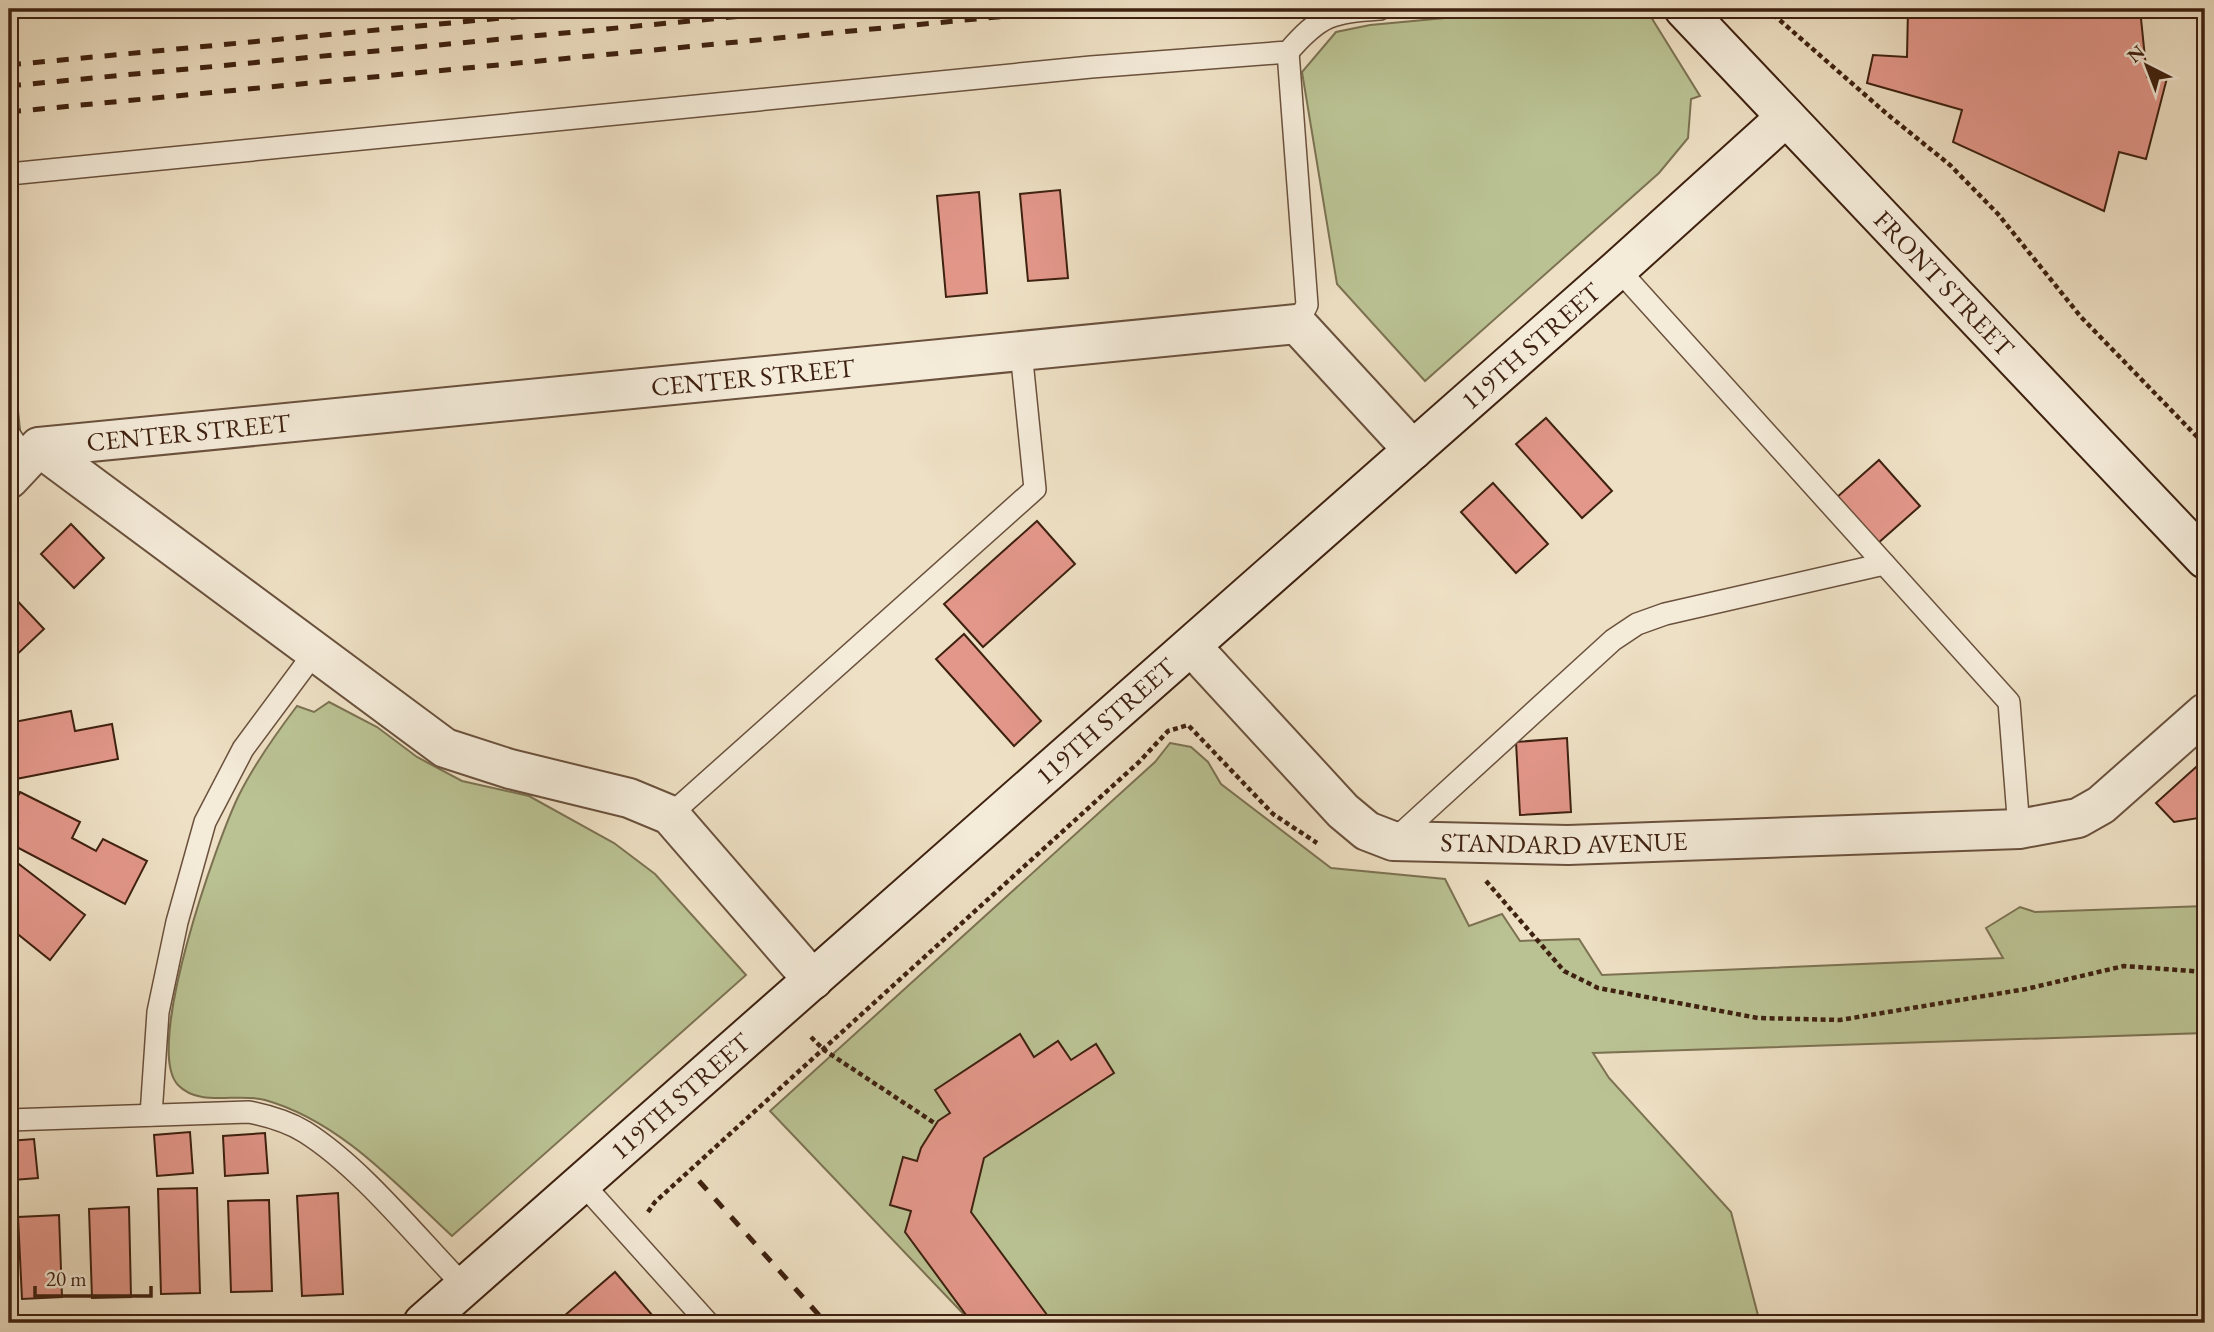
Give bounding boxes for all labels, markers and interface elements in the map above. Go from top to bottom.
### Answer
north arrow [2112,32,2182,102]
text: N [2122,39,2151,68]
street label: FRONT STREET [1866,203,2022,364]
street label: 119TH STREET [1453,275,1608,417]
street label: CENTER STREET [649,350,857,404]
street label: CENTER STREET [85,405,292,459]
street label: 119TH STREET [1028,650,1183,792]
street label: STANDARD AVENUE [1440,824,1688,862]
street label: 119TH STREET [603,1025,758,1167]
scale bar [35,1255,150,1299]
text: 20 m [46,1265,87,1292]

